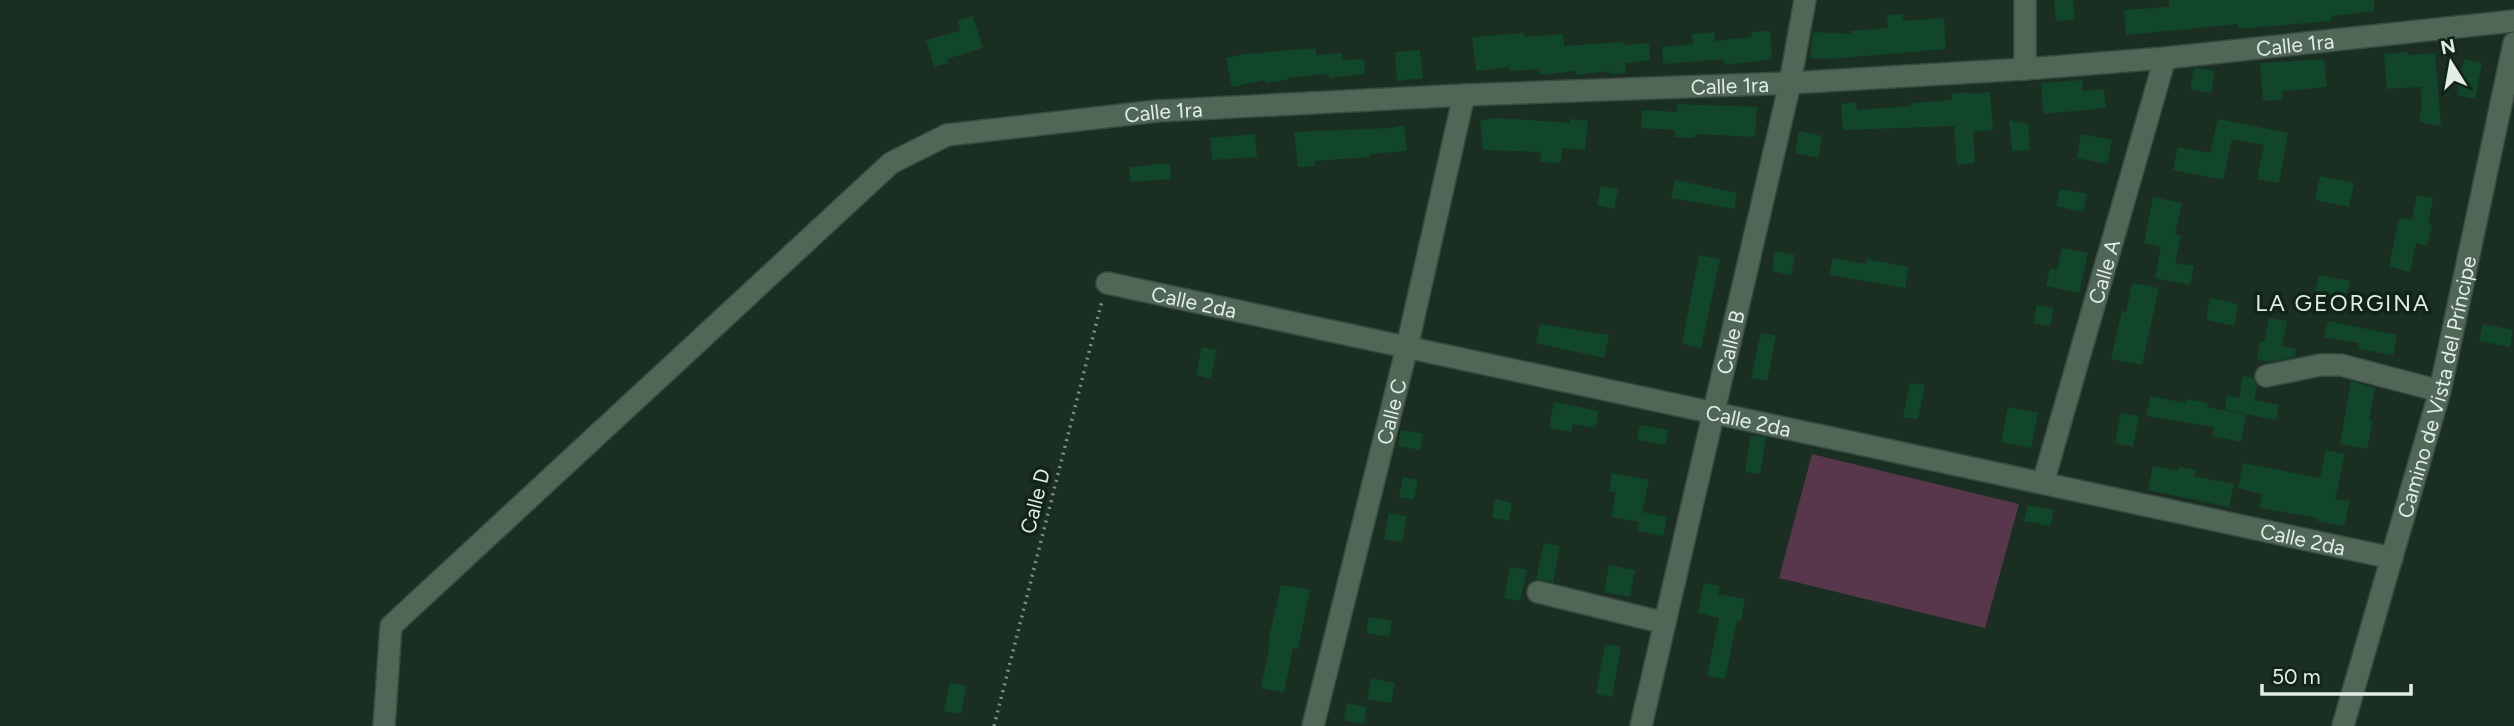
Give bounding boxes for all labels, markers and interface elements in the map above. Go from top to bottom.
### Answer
street label: Calle 1ra [2255,28,2335,61]
north arrow [2416,28,2486,98]
text: N [2438,34,2457,59]
street label: Calle 1ra [1690,71,1769,99]
street label: Calle 1ra [1123,96,1203,127]
street label: Calle A [2083,236,2125,307]
street label: Camino de Vista del Príncipe [2391,254,2481,521]
street label: Calle 2da [1149,280,1239,323]
district label: LA GEORGINA [2255,289,2431,317]
street label: Calle B [1710,308,1749,376]
street label: Calle C [1371,376,1411,447]
street label: Calle 2da [1704,399,1793,442]
street label: Calle D [1015,466,1055,536]
street label: Calle 2da [2258,518,2348,560]
scale bar [2262,652,2411,696]
text: 50 m [2272,664,2321,689]

